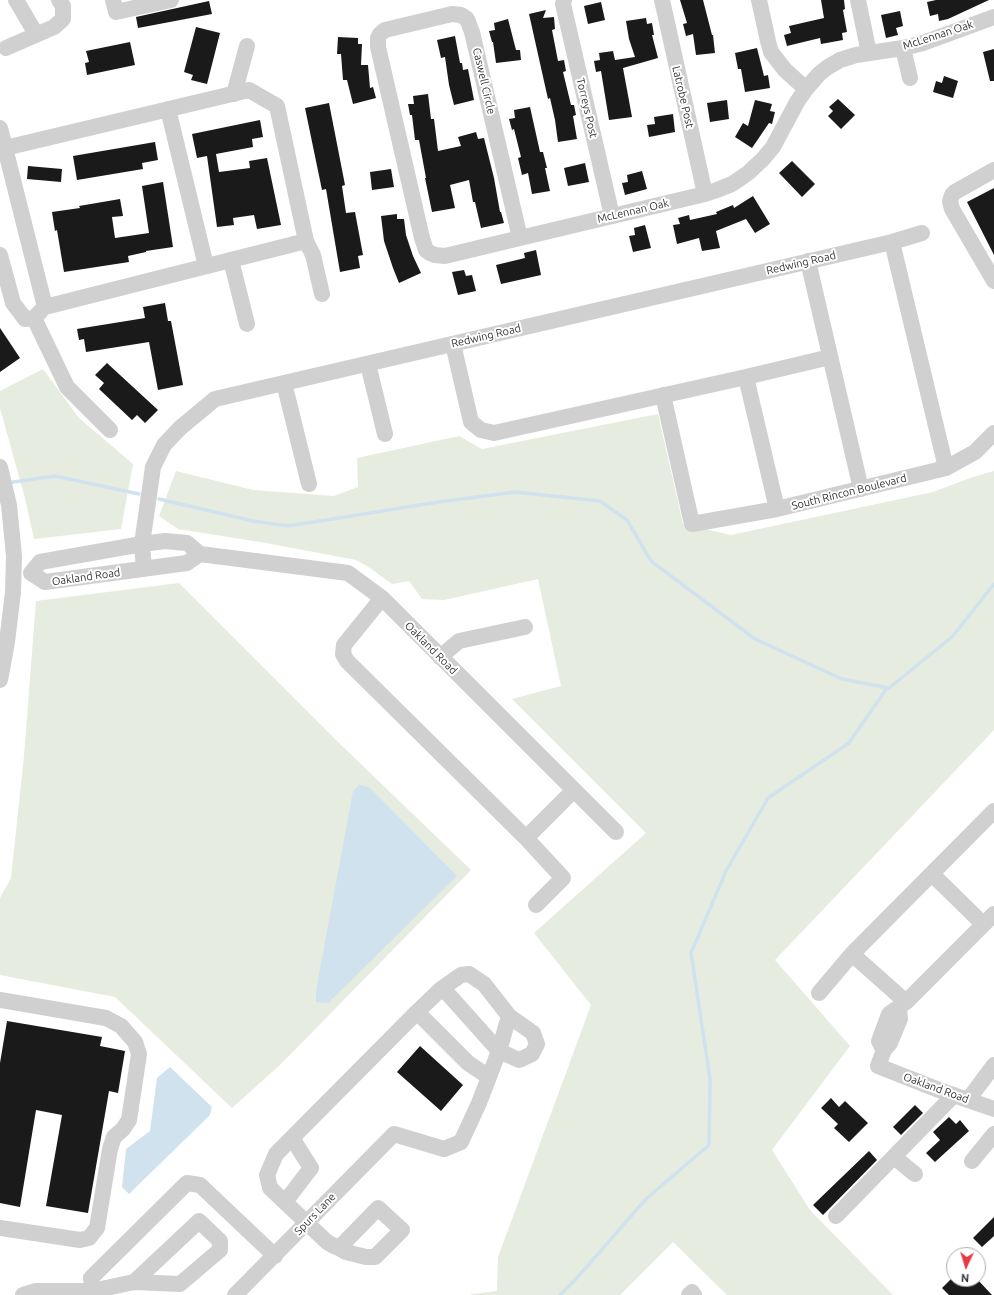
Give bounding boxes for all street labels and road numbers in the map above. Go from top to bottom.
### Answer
street label: McLennan Oak [901,17,975,53]
street label: Caswell Circle [470,47,498,115]
street label: Latrobe Post [669,65,697,129]
street label: Torreys Post [574,77,600,139]
street label: McLennan Oak [596,196,670,226]
street label: Redwing Road [765,249,837,277]
street label: Redwing Road [450,322,522,350]
street label: South Rincon Boulevard [790,471,908,513]
street label: Oakland Road [51,566,121,588]
street label: Oakland Road [402,619,460,677]
street label: Oakland Road [901,1070,971,1106]
street label: Spurs Lane [292,1190,338,1238]

